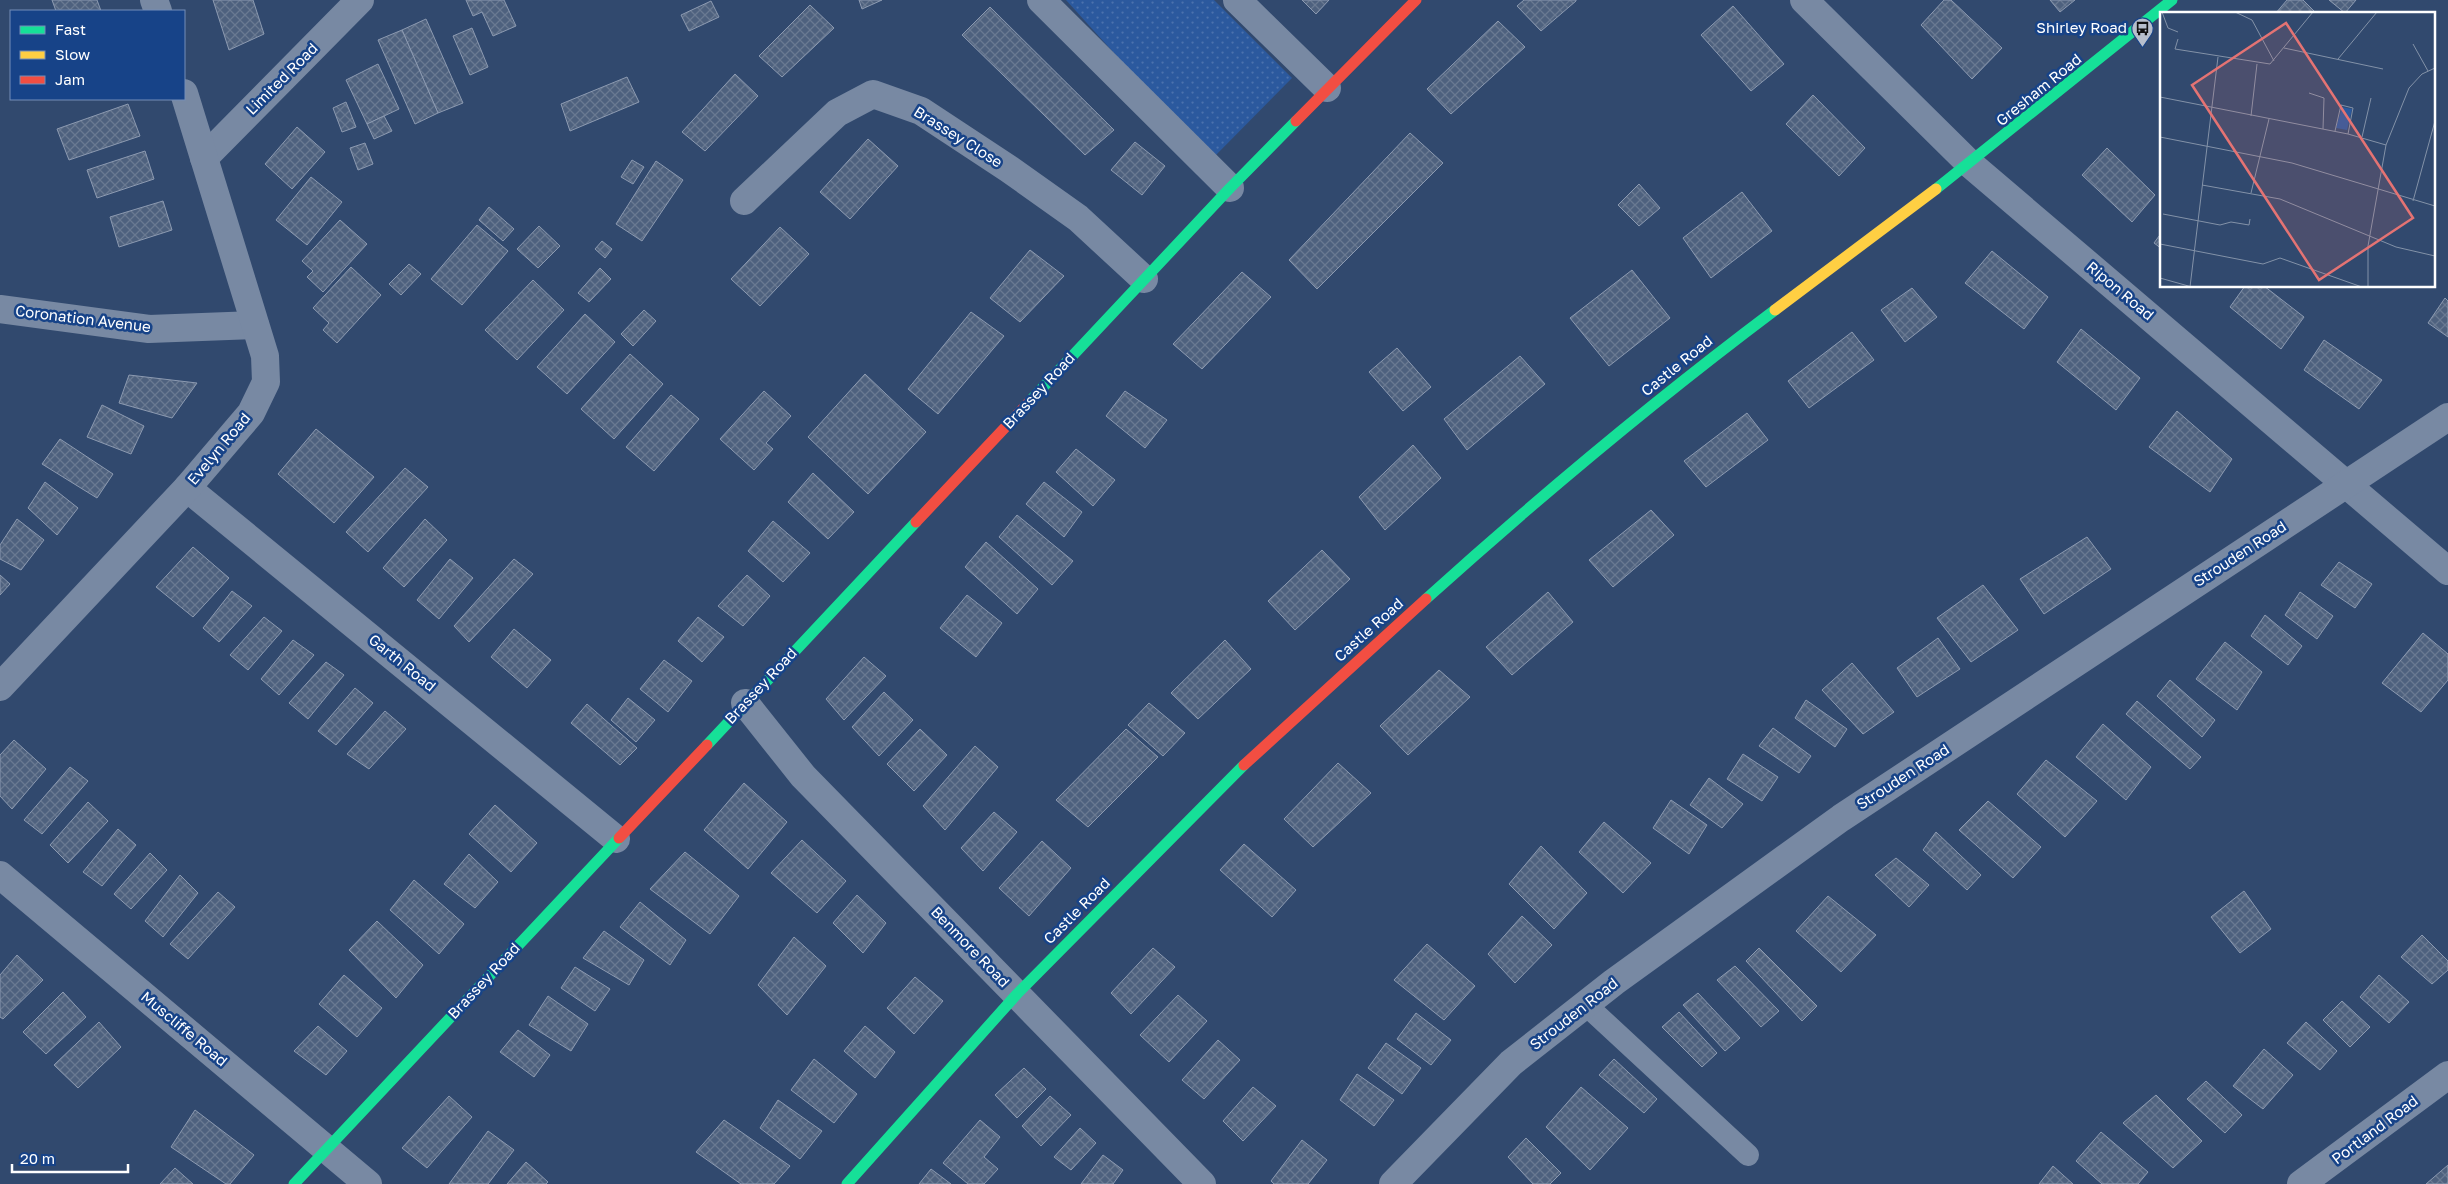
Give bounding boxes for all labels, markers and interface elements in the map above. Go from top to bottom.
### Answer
legend [10,10,185,100]
inset map [2160,12,2436,288]
bus stop icon: Shirley Road [2131,16,2155,47]
place label: Shirley Road [2036,18,2127,36]
text: Fast [55,20,86,38]
street label: Limited Road [242,39,321,118]
text: Slow [55,45,90,63]
street label: Gresham Road [1992,49,2085,129]
text: Jam [55,70,85,88]
street label: Brassey Close [911,102,1006,171]
street label: Ripon Road [2083,257,2158,324]
street label: Coronation Avenue [14,301,152,335]
street label: Castle Road [1637,331,1716,399]
street label: Brassey Road [998,349,1078,432]
street label: Evelyn Road [183,409,254,488]
street label: Strouden Road [2190,517,2289,590]
street label: Castle Road [1330,594,1406,665]
street label: Garth Road [366,630,440,695]
street label: Brassey Road [720,644,800,727]
street label: Strouden Road [1853,740,1952,813]
street label: Castle Road [1039,873,1113,947]
street label: Benmore Road [928,902,1014,990]
street label: Brassey Road [443,939,523,1022]
street label: Strouden Road [1526,973,1621,1053]
street label: Muscliffe Road [138,987,231,1070]
street label: Portland Road [2328,1091,2421,1167]
scale bar [12,1142,129,1174]
text: 20 m [20,1149,55,1167]

